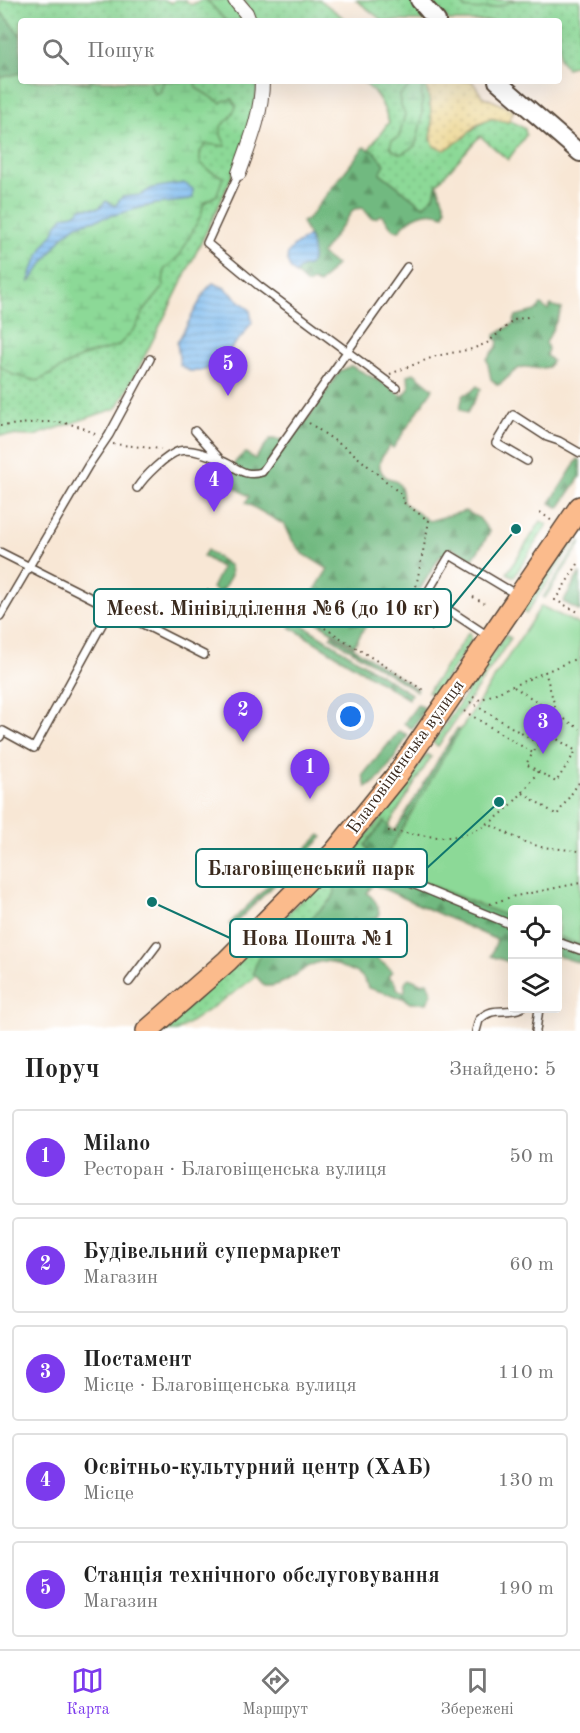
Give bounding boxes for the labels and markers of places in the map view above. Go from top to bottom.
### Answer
pin: 5 [208,346,248,396]
pin: 4 [194,462,234,512]
callout: Meest. Мінівідділення №6 (до 10 кг) [94,589,451,627]
pin: 2 [224,692,262,742]
pin: 3 [524,704,562,754]
pin: 1 [290,750,330,799]
callout: Благовіщенський парк [196,849,427,887]
callout: Нова Пошта №1 [230,919,407,957]

